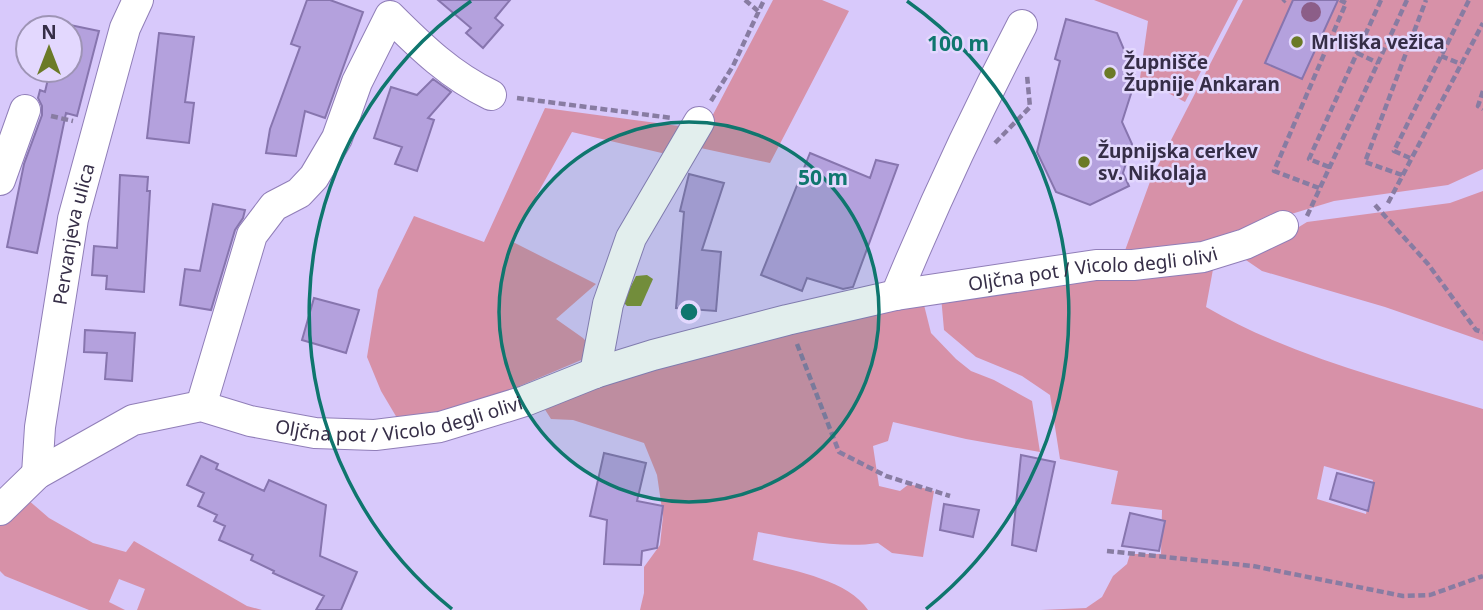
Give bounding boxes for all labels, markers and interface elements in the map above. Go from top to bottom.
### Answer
north arrow [14,14,84,84]
text: N [41,19,57,45]
text: 100 m [927,29,989,57]
place label: Mrliška vežica [1311,29,1445,55]
marker: Mrliška vežica [1289,34,1305,50]
place label: Župnišče Župnije Ankaran [1124,49,1280,97]
marker: Župnišče Župnije Ankaran [1102,65,1118,81]
place label: Župnijska cerkev sv. Nikolaja [1098,138,1258,186]
marker: Župnijska cerkev sv. Nikolaja [1076,154,1092,170]
street label: Pervanjeva ulica [47,160,101,307]
text: 50 m [798,163,848,191]
street label: Oljčna pot / Vicolo degli olivi [966,240,1221,297]
centre of rings [677,300,701,324]
street label: Oljčna pot / Vicolo degli olivi [273,390,526,448]

